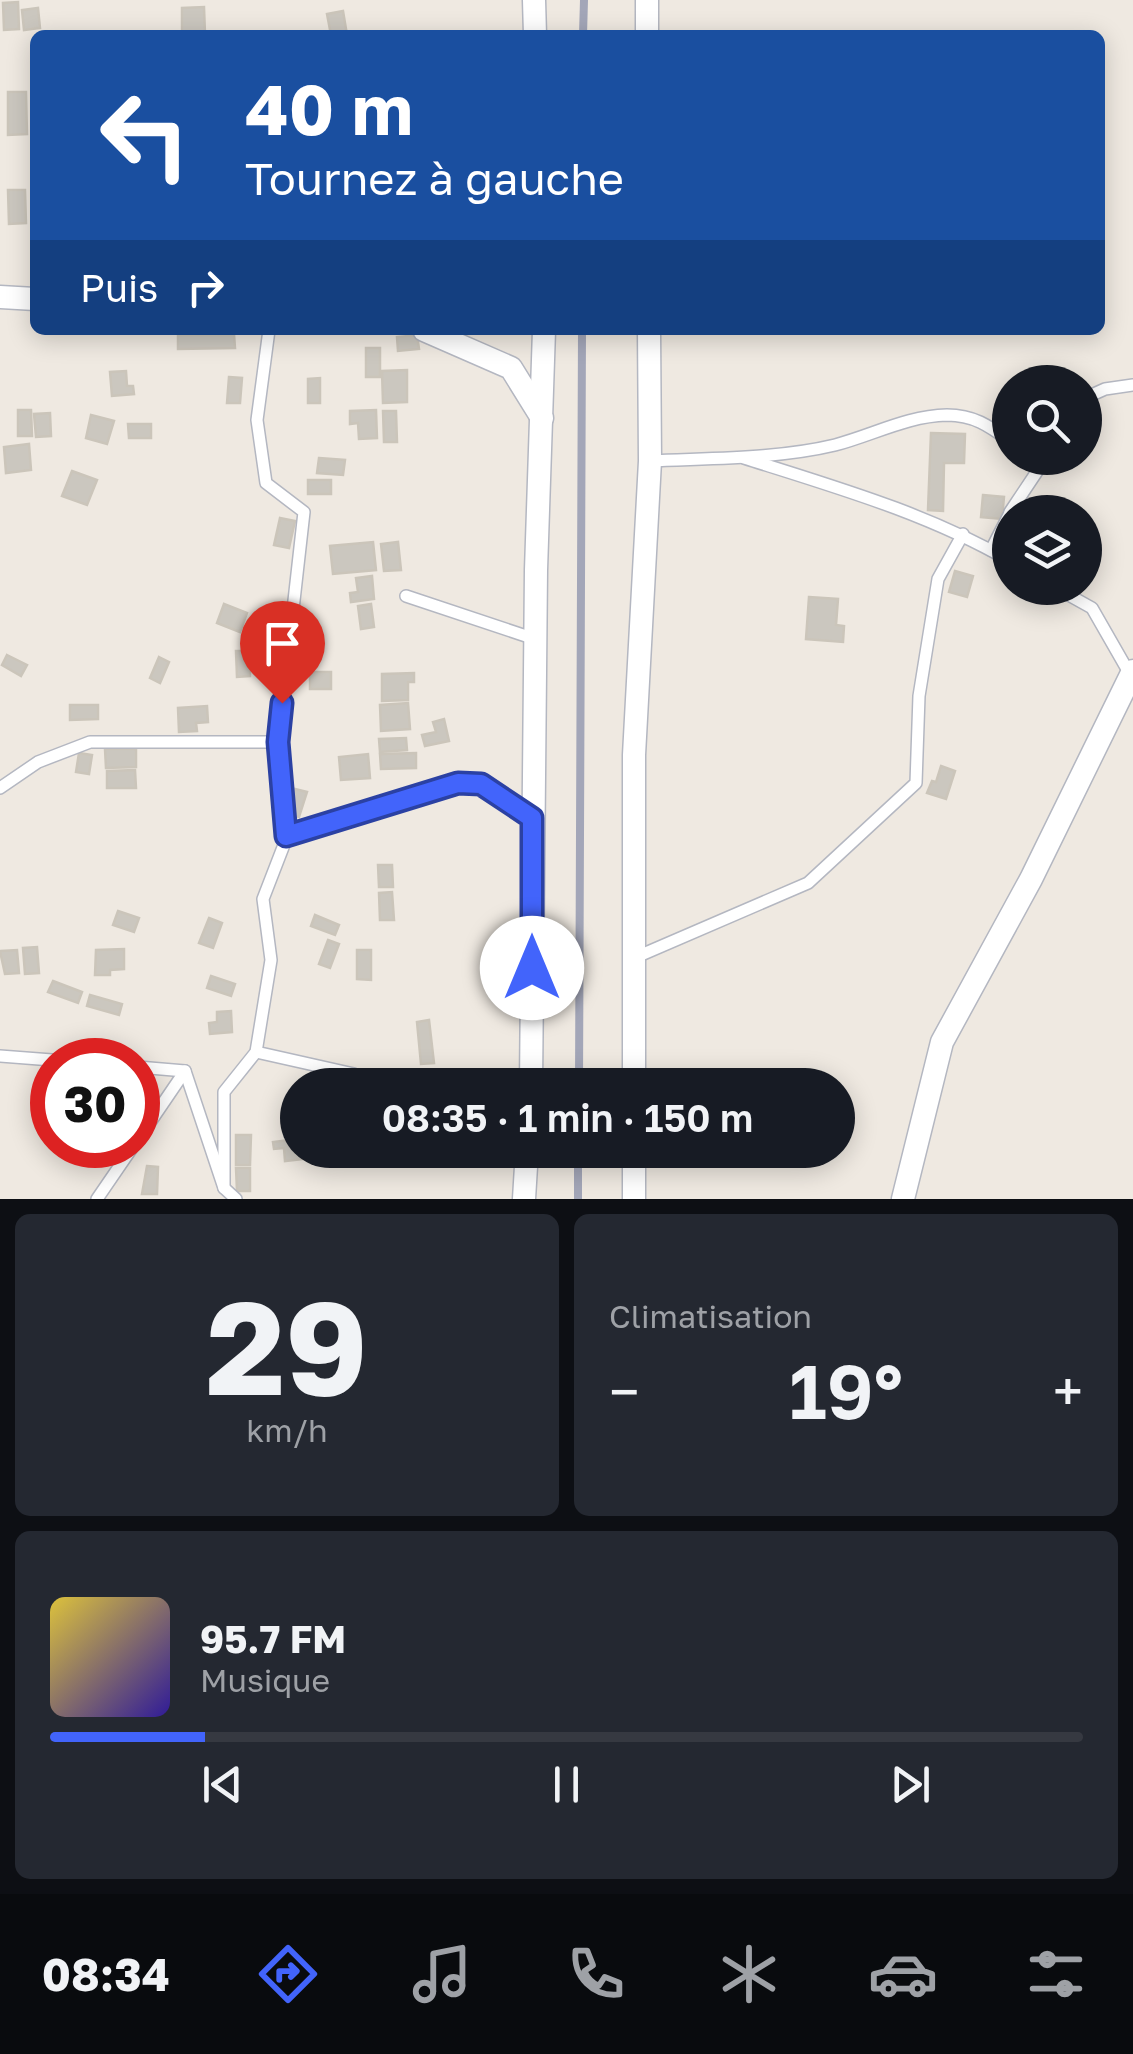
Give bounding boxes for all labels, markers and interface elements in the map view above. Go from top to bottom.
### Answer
text: 40 m [245,66,413,150]
icon: left [80,70,210,200]
text: Tournez à gauche [245,151,624,205]
icon: right [178,260,233,315]
text: Puis [80,265,158,310]
map controls [992,365,1102,605]
button: search [992,365,1102,475]
button: layers [992,495,1102,605]
pin [240,601,325,704]
icon: arrive [255,616,310,671]
position arrow [480,916,584,1020]
speed limit sign: 30 [30,1038,160,1168]
text: 08:35 · 1 min · 150 m [382,1095,753,1140]
text: 29 [206,1268,368,1424]
text: Climatisation [609,1297,812,1335]
text: 19° [789,1345,903,1436]
text: − [609,1358,639,1424]
text: + [1053,1358,1083,1424]
text: km/h [246,1411,328,1449]
text: 95.7 FM [200,1616,346,1661]
text: Musique [200,1661,330,1699]
icon: previous [195,1757,250,1812]
icon: pause [539,1757,594,1812]
icon: next [883,1757,938,1812]
icon: directions [253,1939,323,2009]
icon: music [407,1939,477,2009]
icon: phone [561,1939,631,2009]
icon: climate [714,1939,784,2009]
icon: car [868,1939,938,2009]
icon: filters [1021,1939,1091,2009]
text: 08:34 [42,1947,170,2001]

